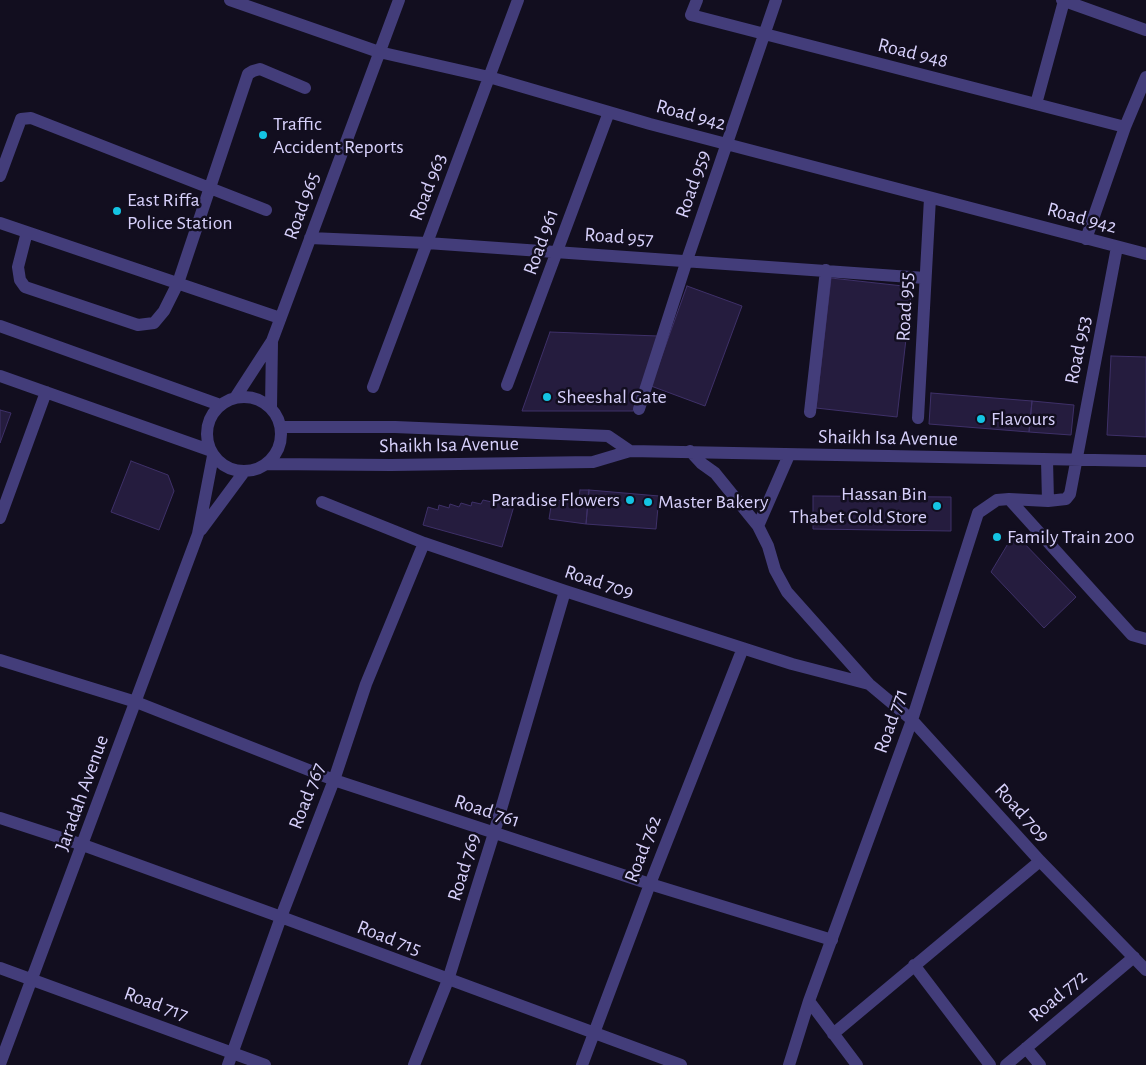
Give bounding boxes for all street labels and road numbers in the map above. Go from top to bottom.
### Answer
street label: Road 948 [875,33,951,73]
street label: Road 942 [654,94,728,136]
street label: Road 959 [670,147,716,221]
street label: Road 963 [404,150,452,224]
street label: Road 965 [279,169,325,243]
street label: Road 942 [1045,197,1119,239]
street label: Road 961 [518,206,564,278]
street label: Road 957 [584,223,654,251]
street label: Road 955 [891,272,919,342]
street label: Road 953 [1060,314,1096,386]
street label: Shaikh Isa Avenue [818,425,958,451]
street label: Shaikh Isa Avenue [379,432,519,458]
street label: Road 709 [561,560,637,604]
street label: Road 771 [869,686,913,756]
street label: Jaradah Avenue [50,732,114,854]
street label: Road 767 [283,759,331,833]
street label: Road 709 [989,778,1055,848]
street label: Road 761 [451,789,523,833]
street label: Road 762 [619,812,667,886]
street label: Road 769 [442,830,486,904]
street label: Road 715 [354,915,424,961]
street label: Road 772 [1024,965,1092,1027]
street label: Road 717 [121,981,191,1027]

